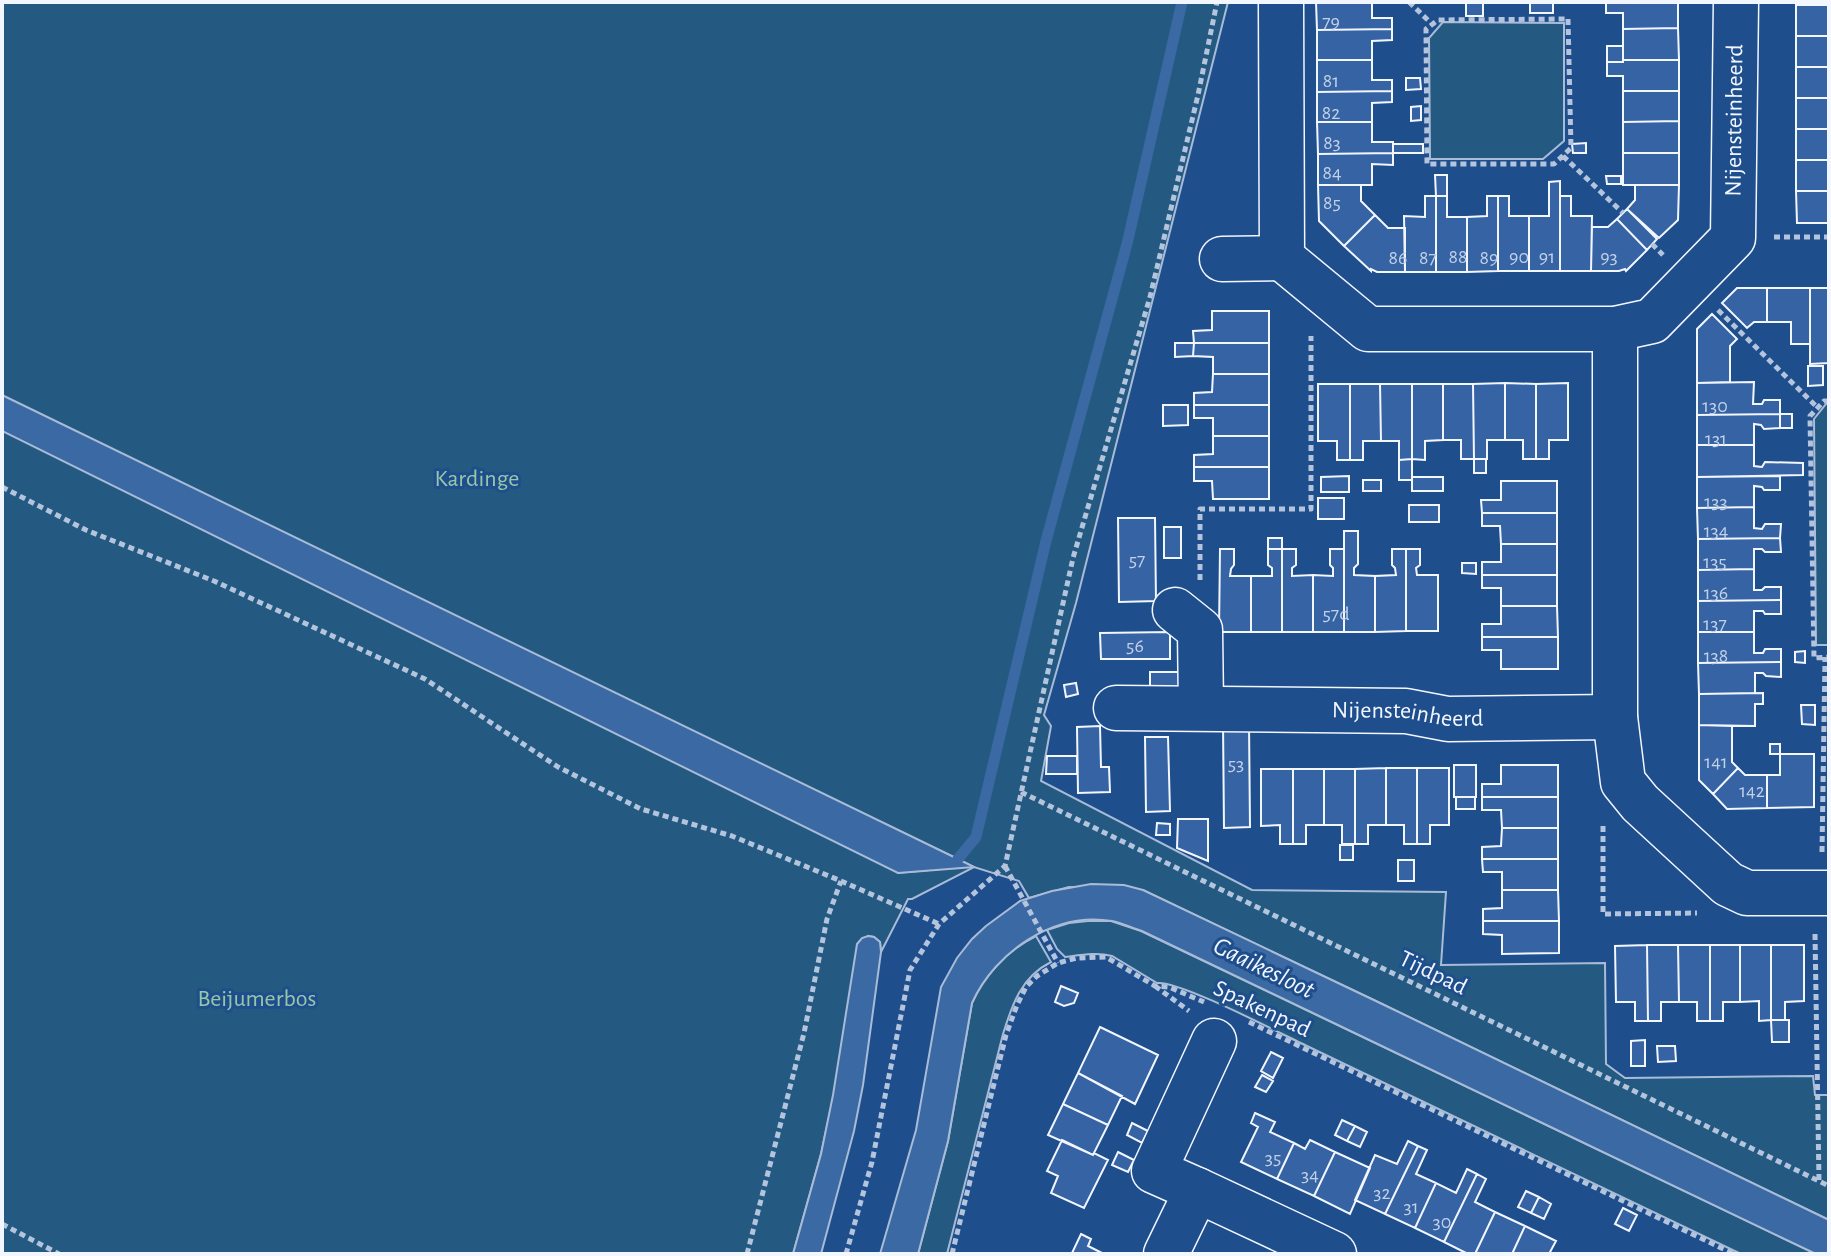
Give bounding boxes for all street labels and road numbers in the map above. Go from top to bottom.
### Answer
street label: Nijensteinheerd [1722,44,1747,197]
street label: Nijensteinheerd [1332,698,1484,732]
street label: Tijdpad [1395,946,1471,1000]
street label: Spakenpad [1210,976,1314,1042]

